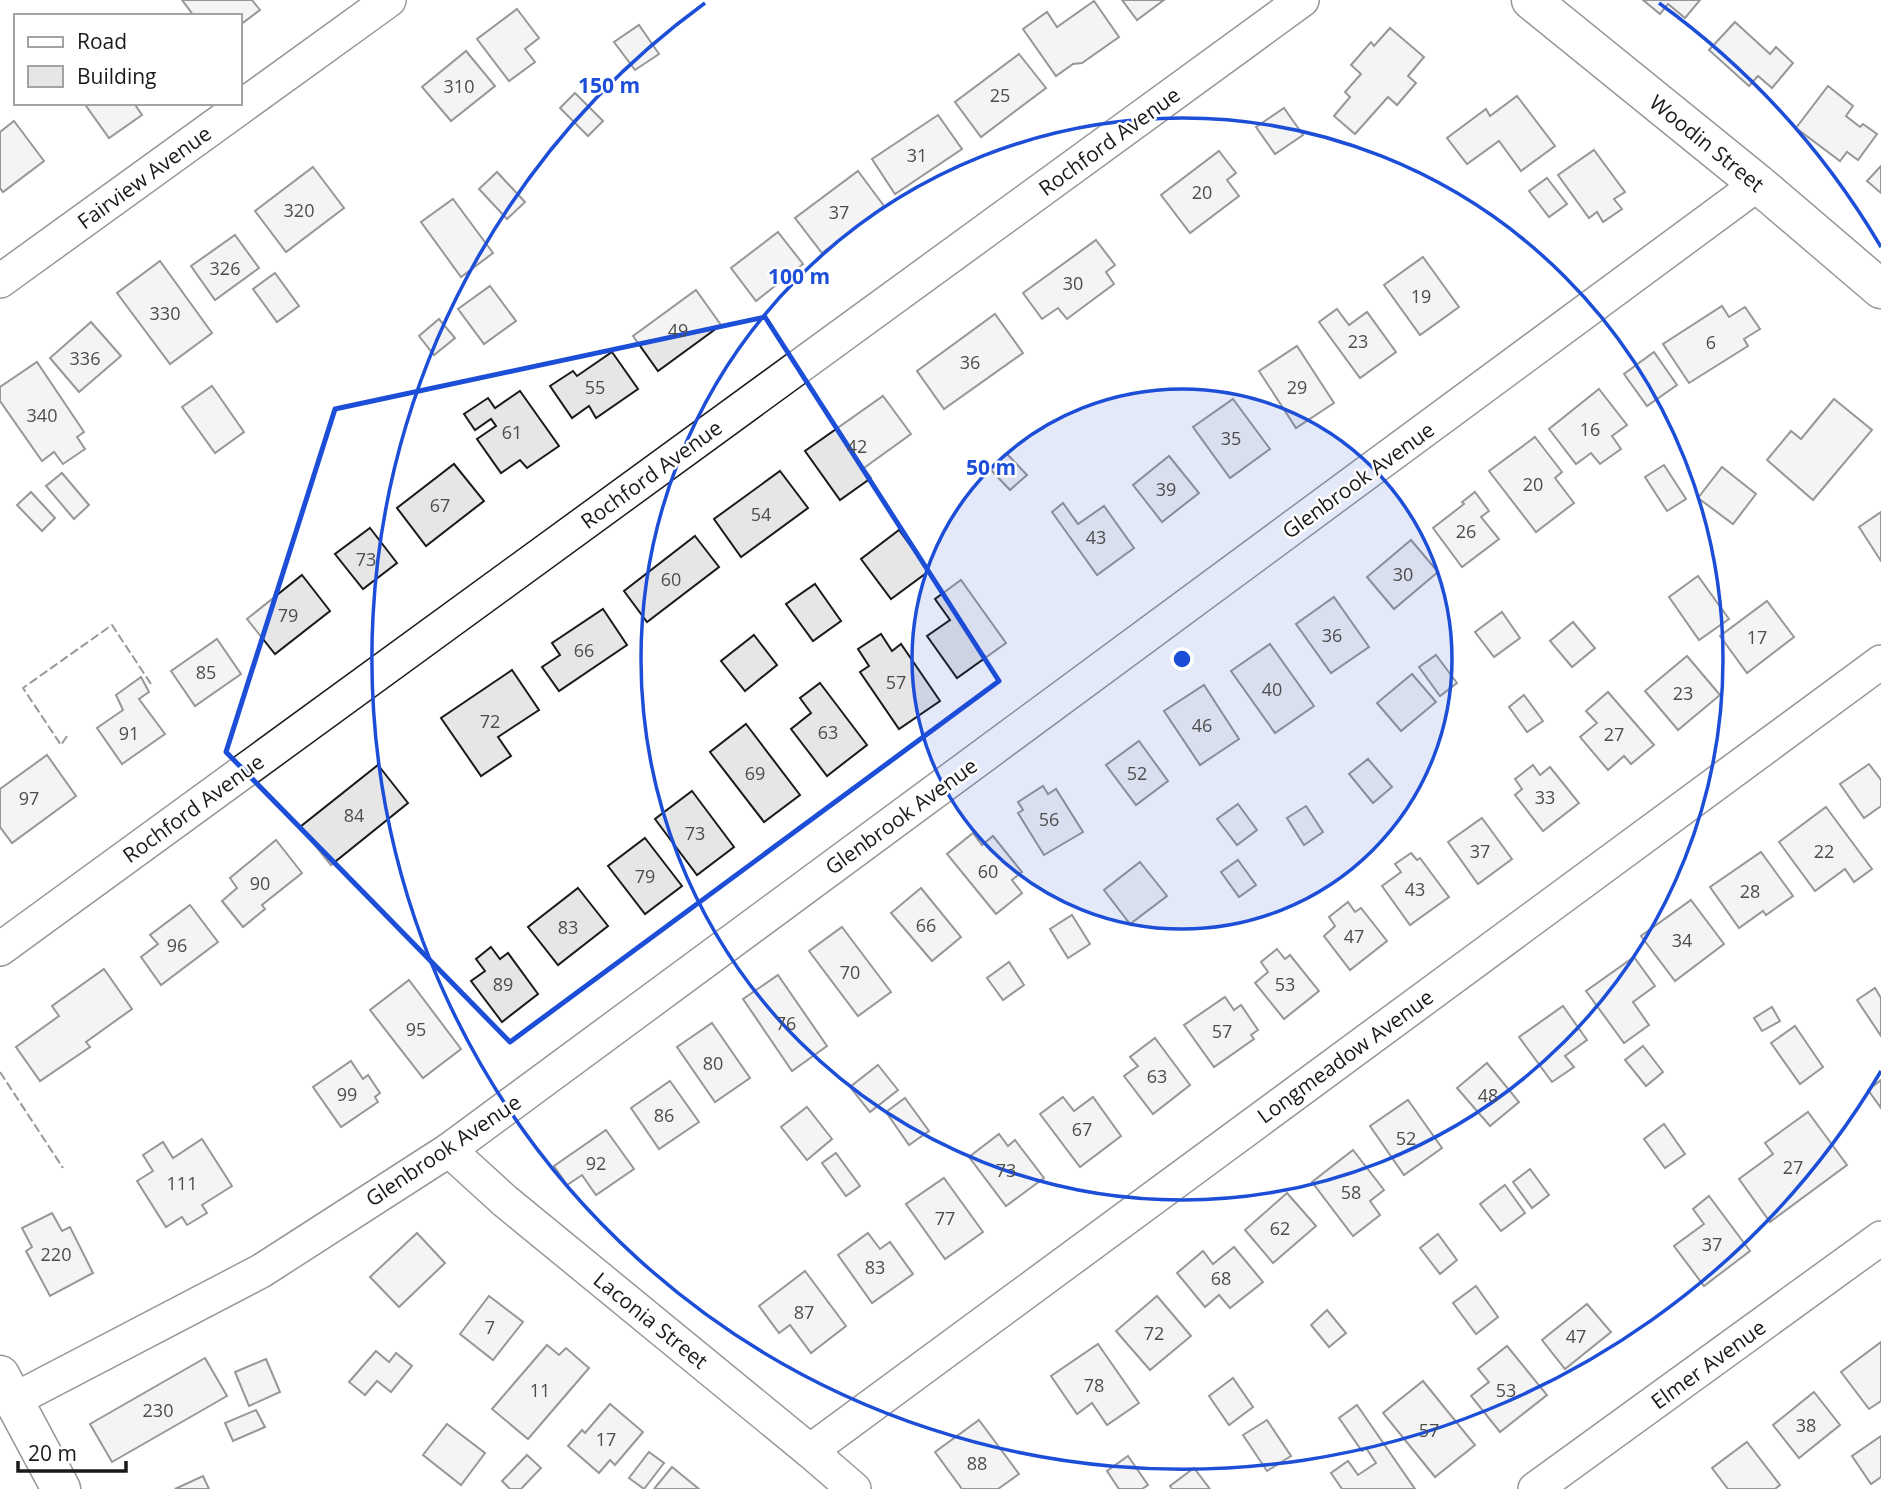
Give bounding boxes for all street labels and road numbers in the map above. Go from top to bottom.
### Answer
street label: Rochford Avenue [1033,80,1185,202]
street label: Woodin Street [1644,88,1770,198]
street label: Fairview Avenue [72,119,216,235]
street label: Rochford Avenue [575,413,727,535]
street label: Glenbrook Avenue [1276,415,1440,545]
street label: Rochford Avenue [117,747,269,869]
street label: Glenbrook Avenue [819,751,983,881]
street label: Longmeadow Avenue [1251,983,1439,1129]
street label: Glenbrook Avenue [360,1088,526,1212]
street label: Laconia Street [588,1265,714,1375]
street label: Elmer Avenue [1645,1313,1771,1415]

